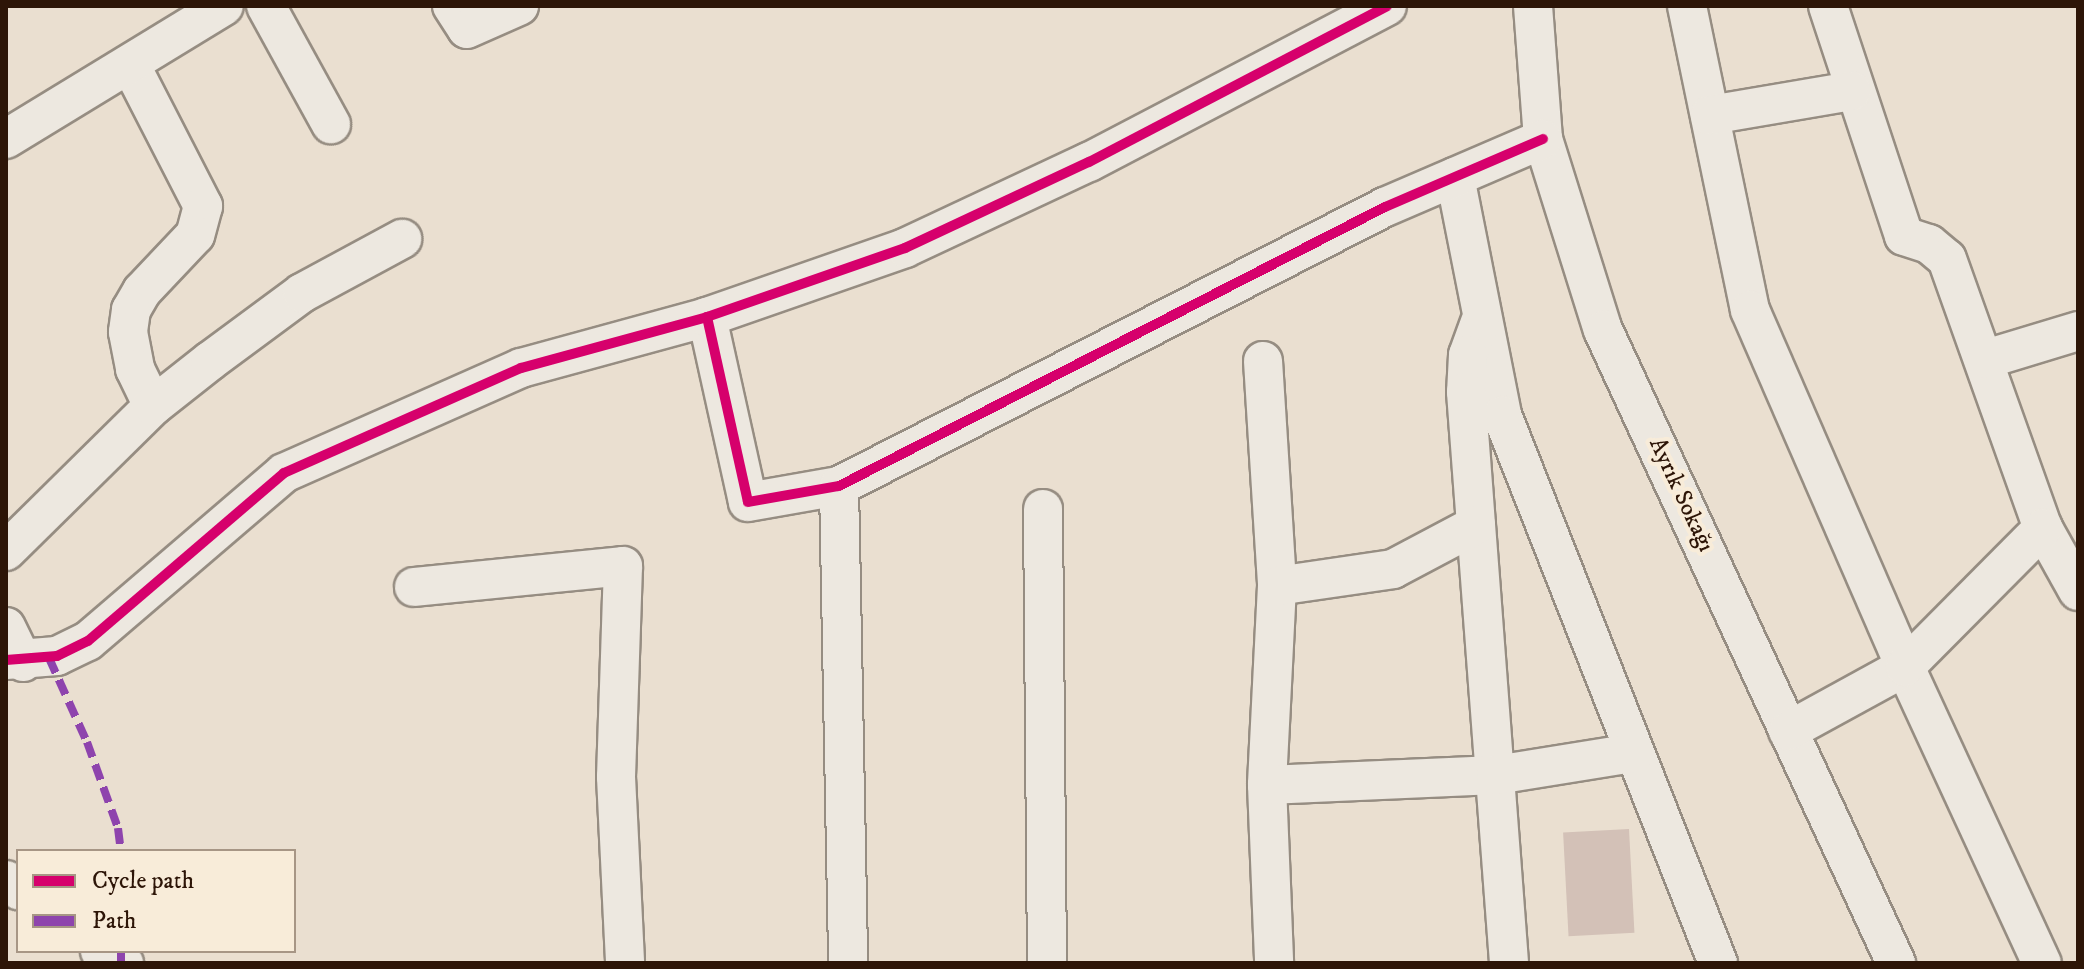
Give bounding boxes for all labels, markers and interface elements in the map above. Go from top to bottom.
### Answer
street label: Ayrık Sokağı [1642,433,1720,557]
legend [16,849,296,953]
text: Cycle path [92,866,194,896]
text: Path [92,906,136,936]

